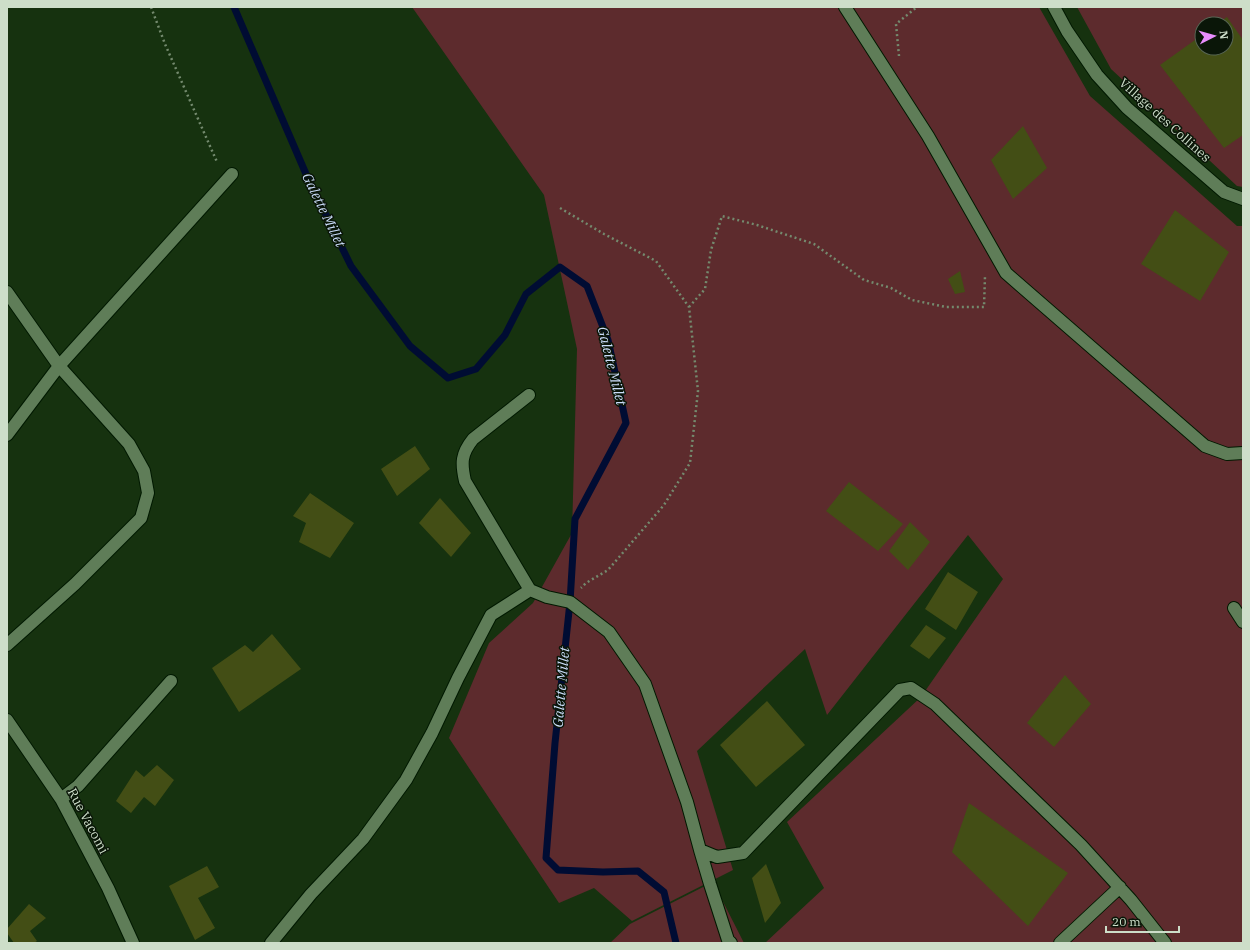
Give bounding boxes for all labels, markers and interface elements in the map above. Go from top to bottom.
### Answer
north arrow [1194,16,1234,56]
text: N [1217,30,1231,40]
street label: Village des Collines [1116,74,1214,166]
water label: Galette Millet [298,170,350,251]
water label: Galette Millet [594,325,631,408]
water label: Galette Millet [549,645,574,728]
street label: Rue Vacomi [64,785,112,857]
scale bar [1106,908,1179,934]
text: 20 m [1112,914,1141,929]

